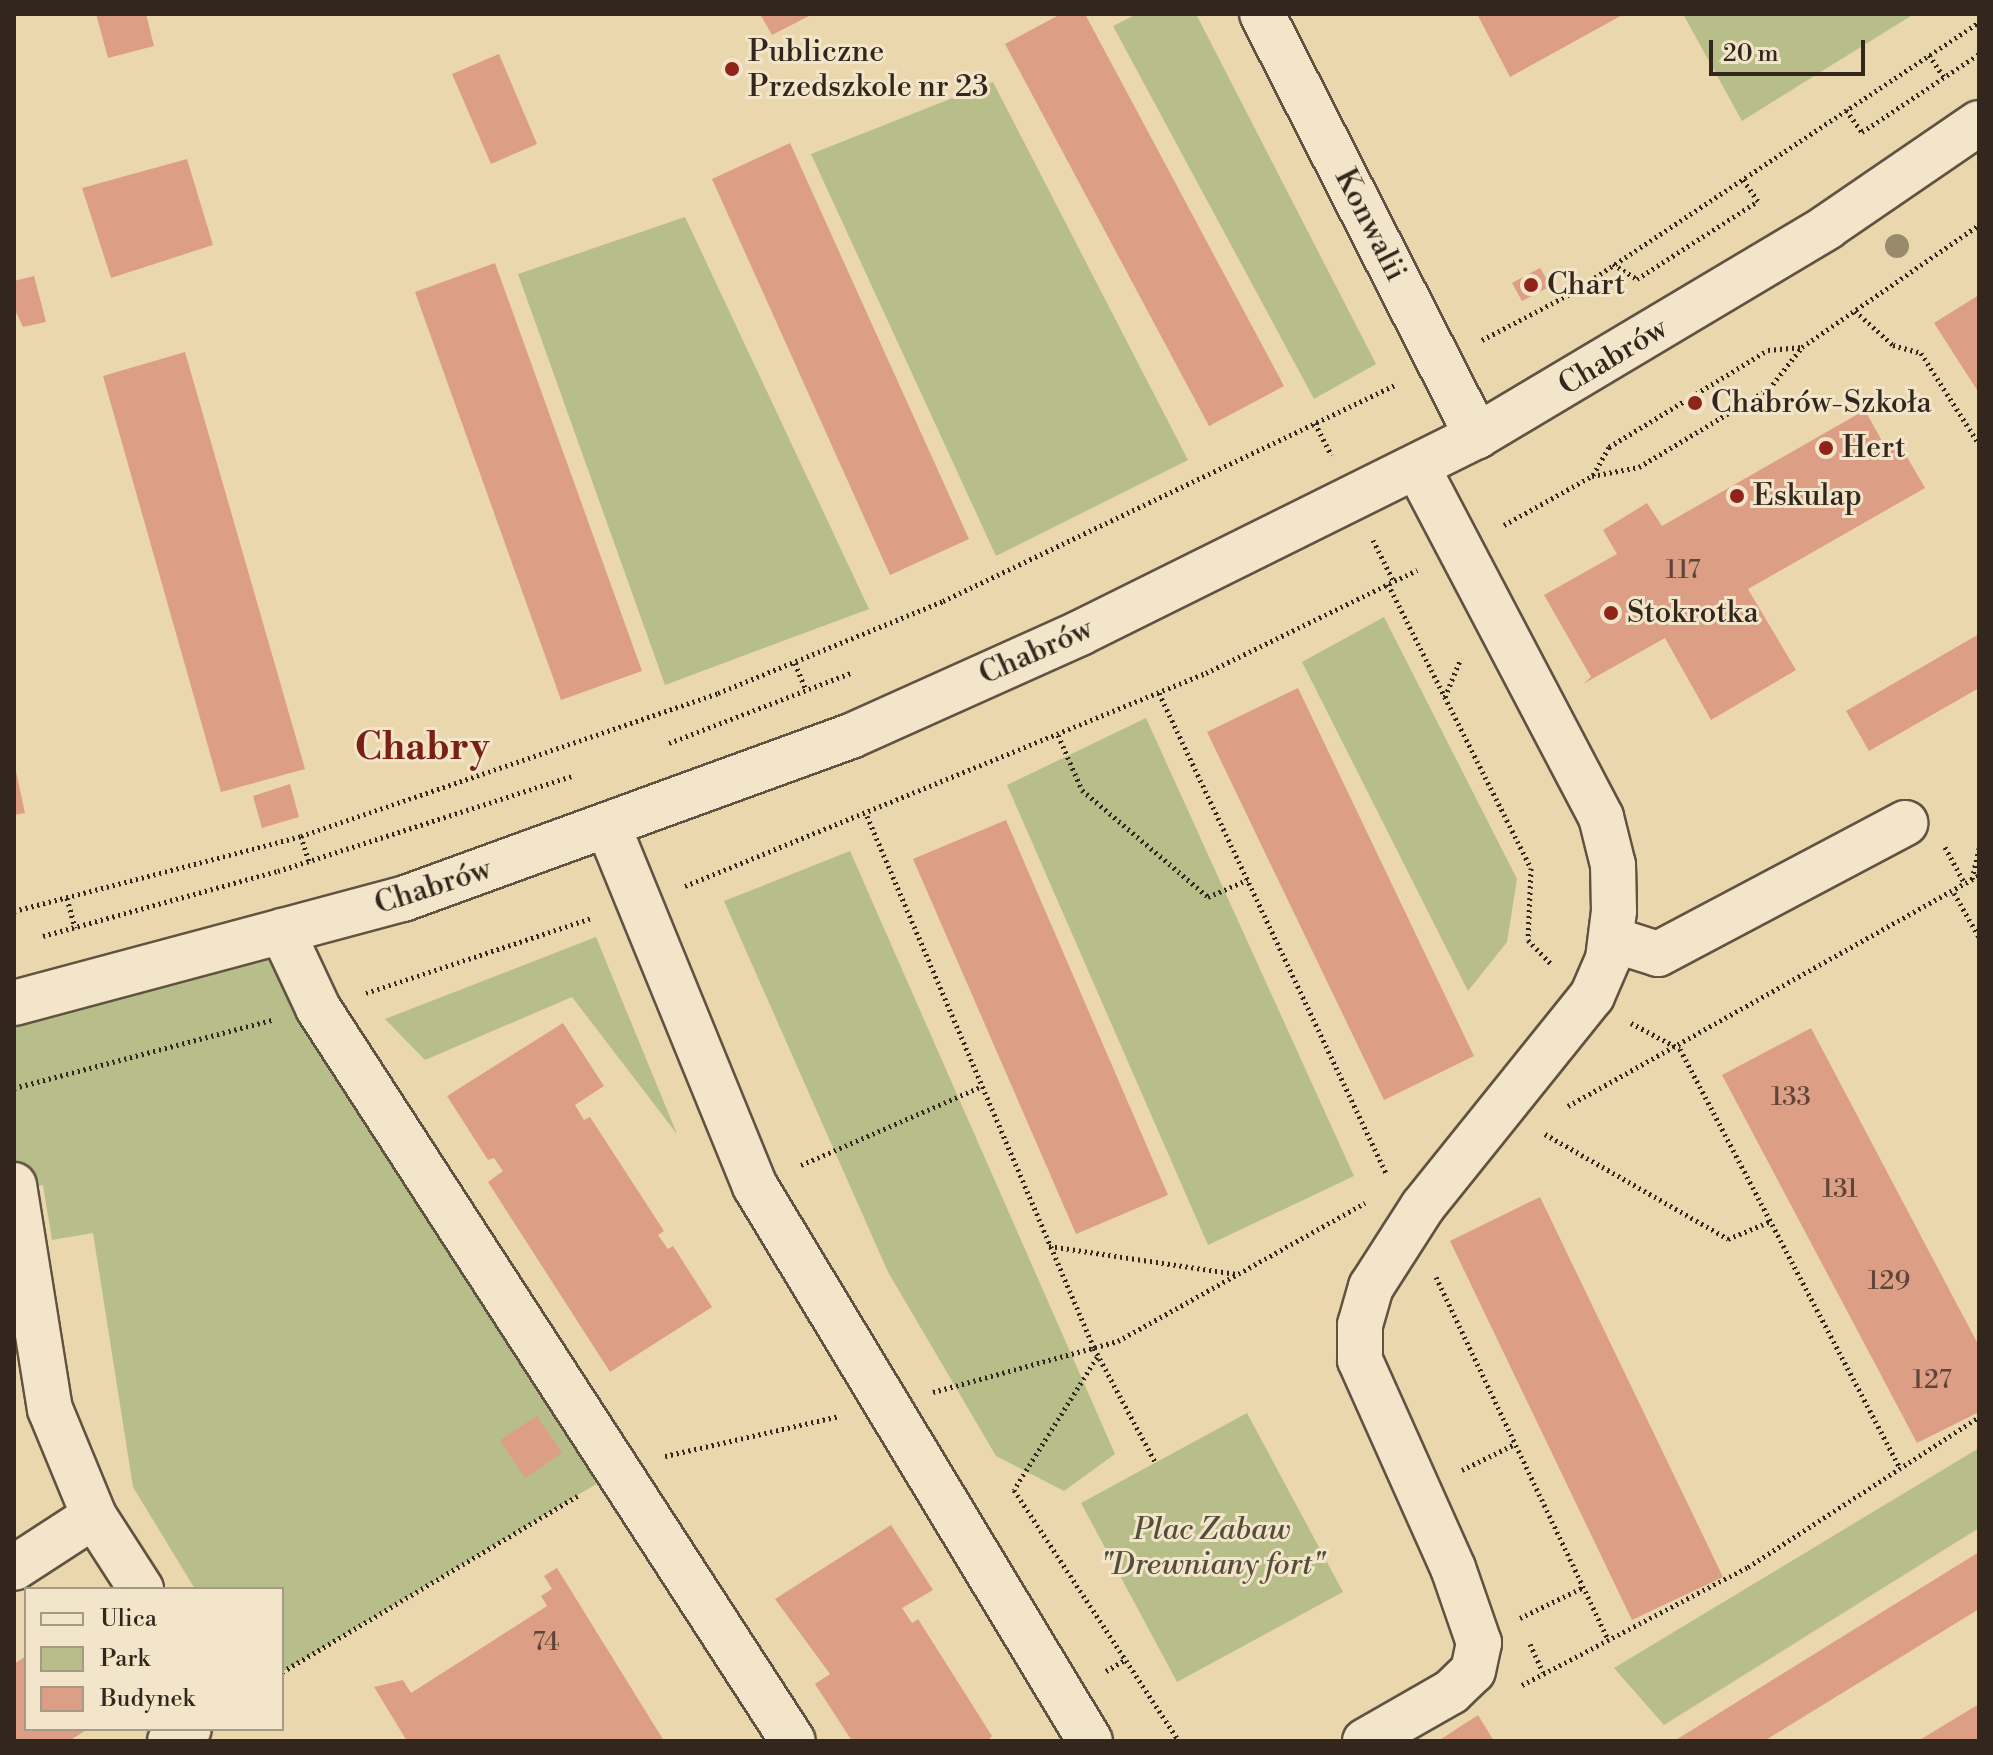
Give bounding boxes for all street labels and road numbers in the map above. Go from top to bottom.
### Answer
street label: Konwalii [1326,163,1414,287]
street label: Chabrów [1552,311,1674,403]
street label: Chabrów [974,611,1098,693]
street label: Chabrów [370,851,496,923]

